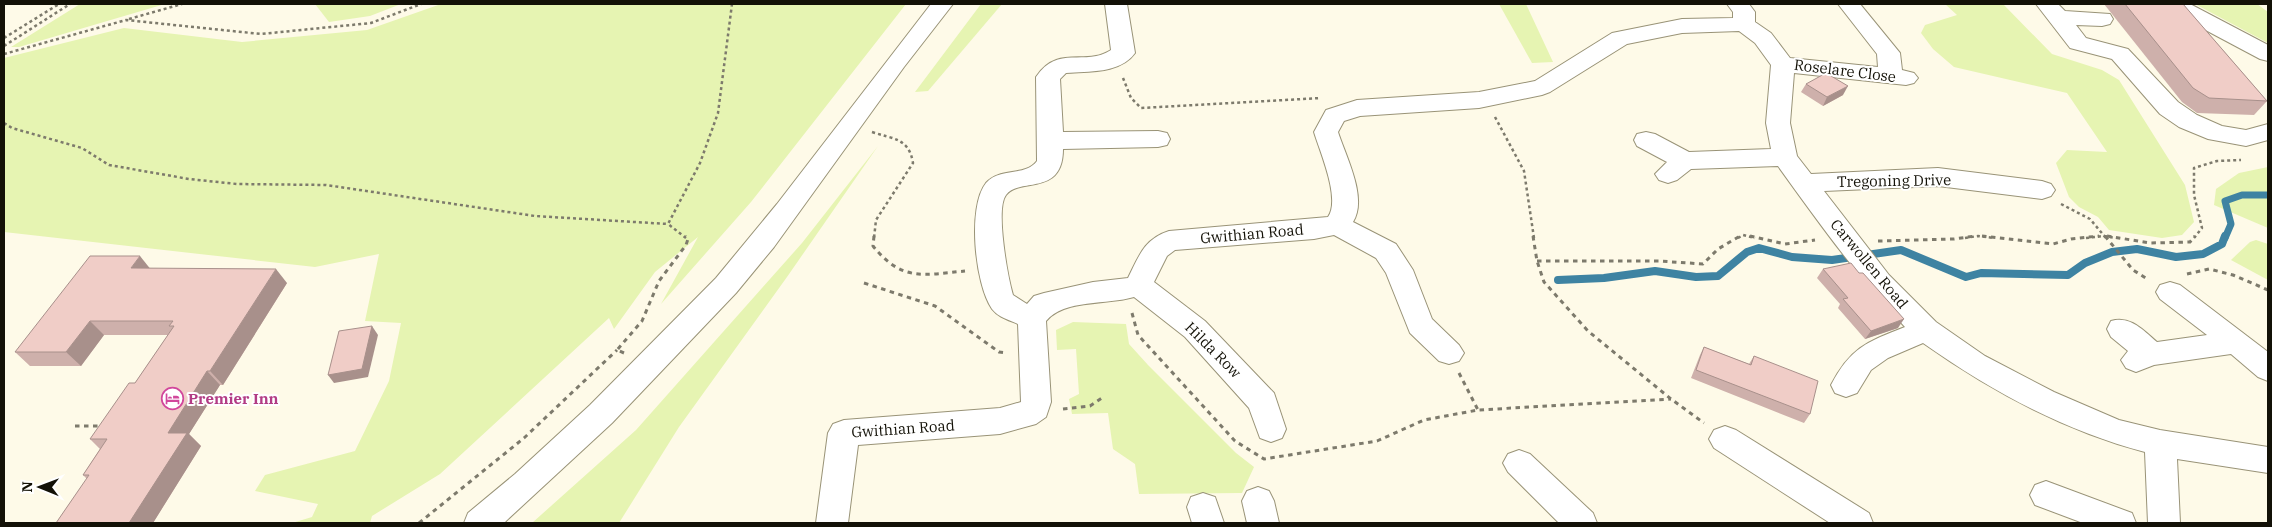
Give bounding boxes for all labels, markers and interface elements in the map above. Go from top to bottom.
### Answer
street label: Roselare Close [1793,55,1897,86]
street label: Tregoning Drive [1837,170,1951,191]
street label: Carwollen Road [1827,215,1912,312]
street label: Gwithian Road [1200,220,1304,247]
street label: Hilda Row [1181,318,1246,382]
hotel icon: Premier Inn [160,387,184,411]
place label: Premier Inn [188,389,279,408]
street label: Gwithian Road [851,415,955,442]
north arrow [15,462,65,512]
text: N [18,481,36,492]

